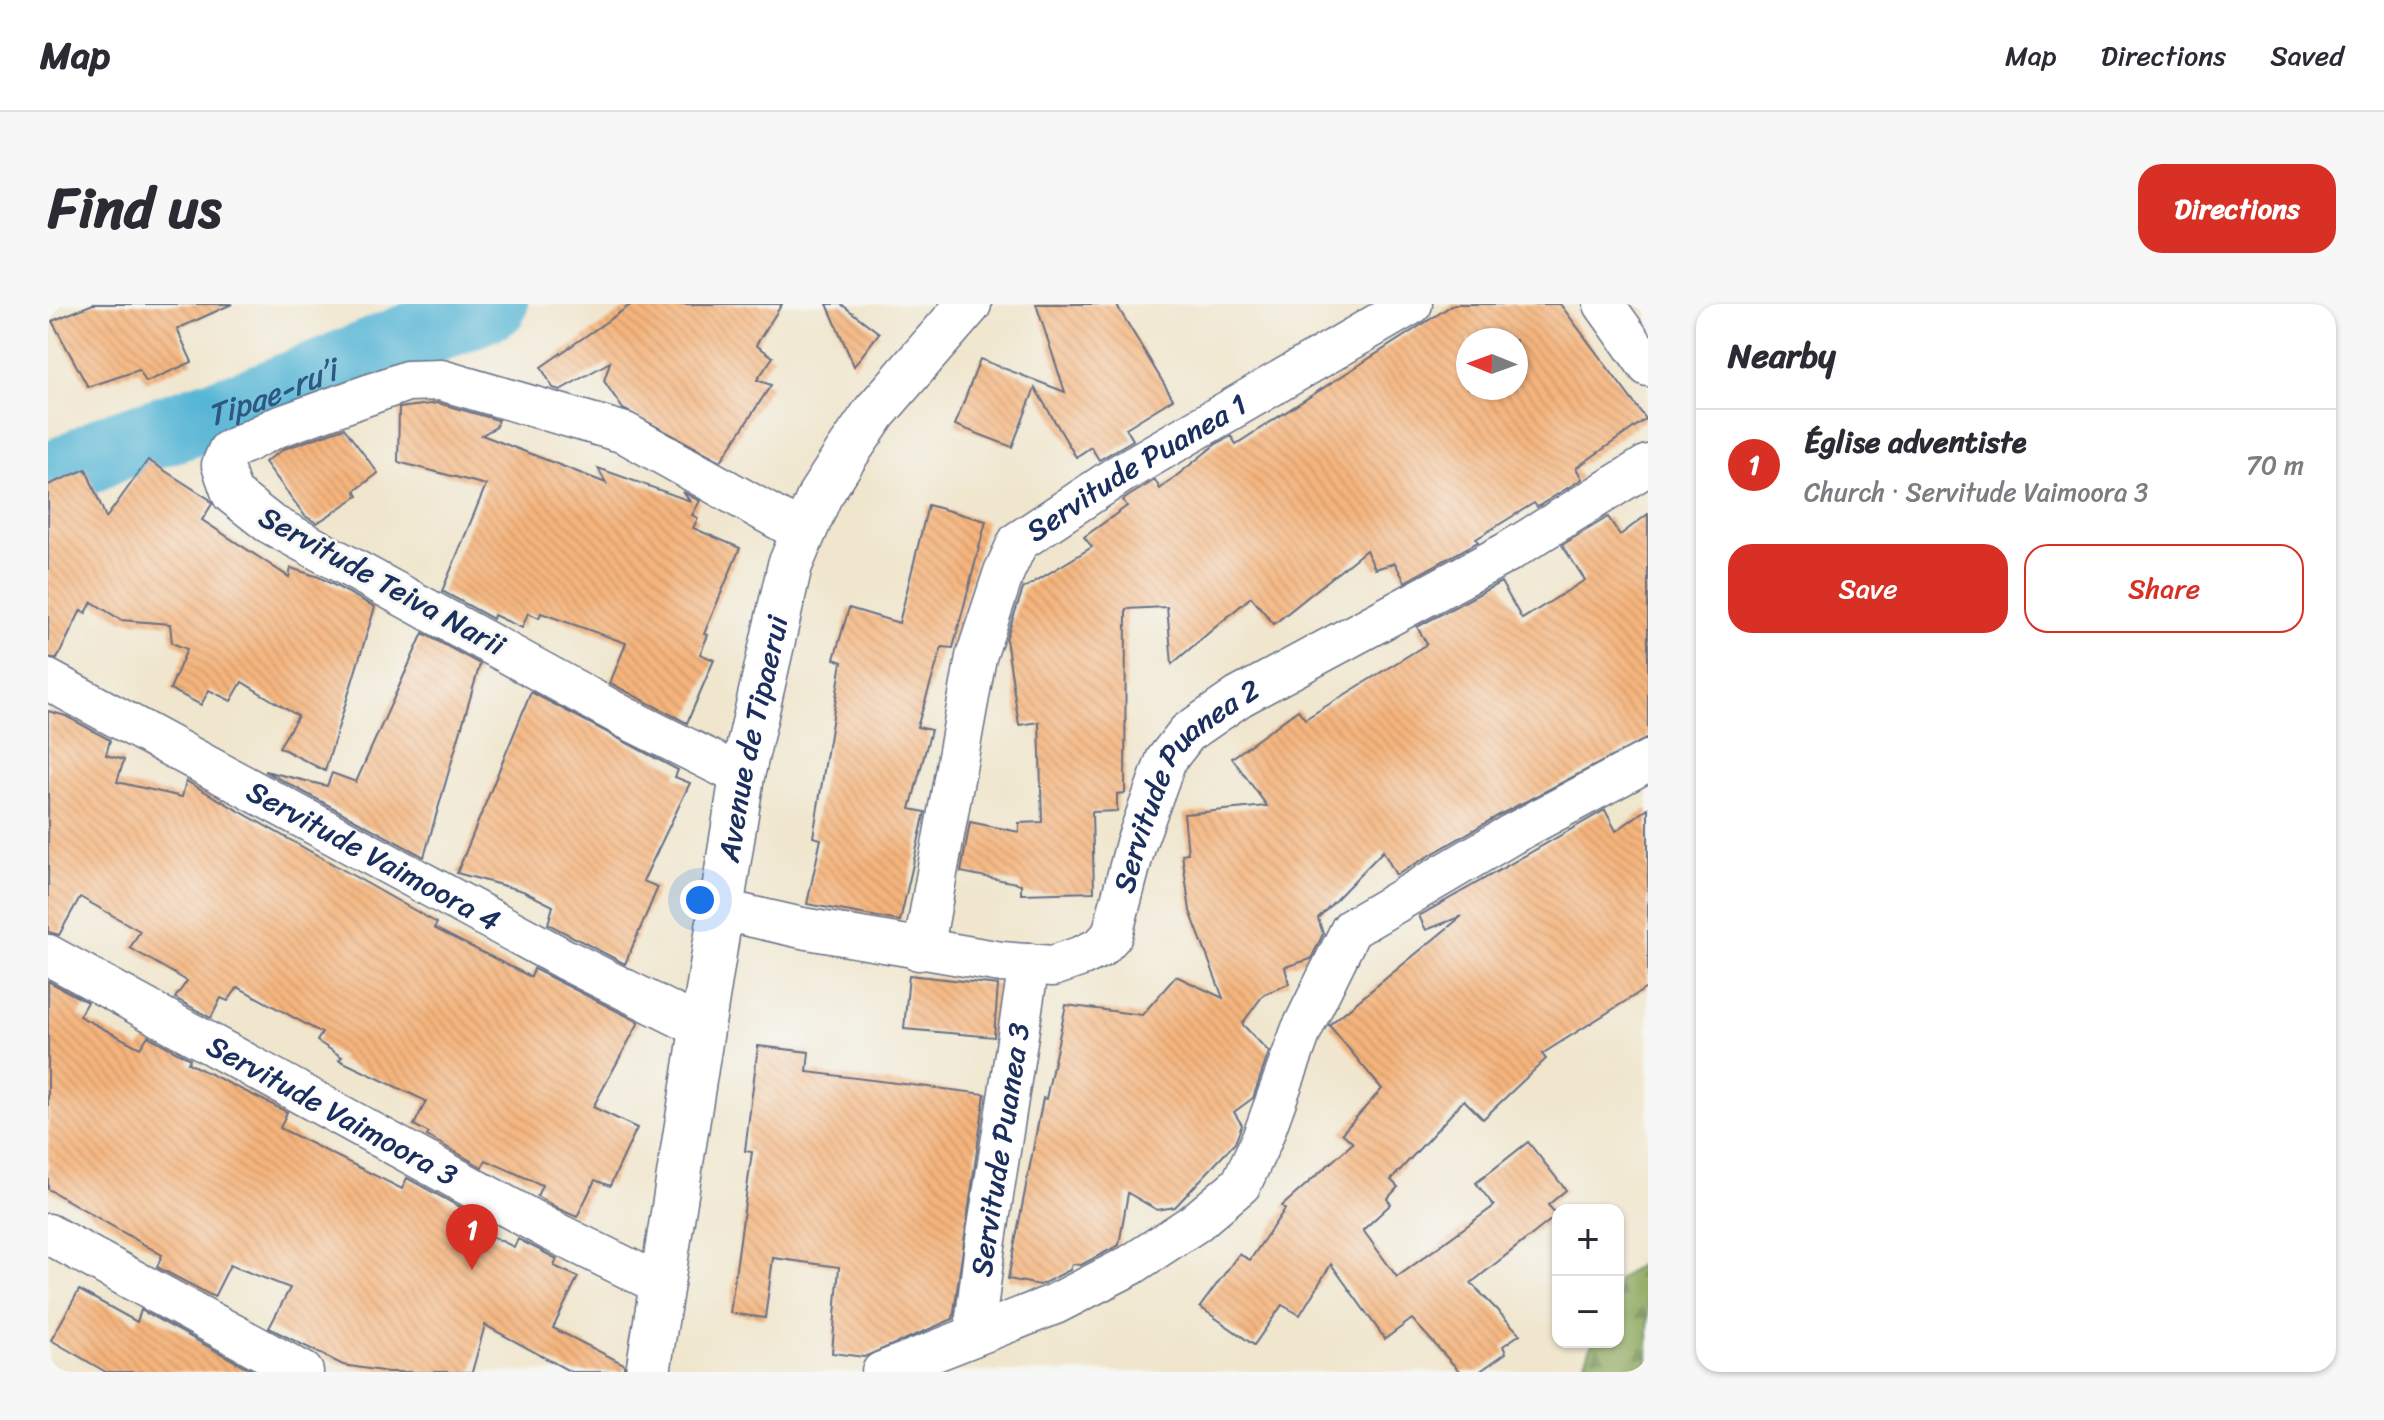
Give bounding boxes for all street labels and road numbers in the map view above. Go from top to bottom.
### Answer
street label: Servitude Puanea 1 [1015,378,1258,557]
street label: Servitude Teiva Narii [248,491,517,672]
street label: Avenue de Tipaerui [702,609,805,867]
street label: Servitude Puanea 2 [1097,663,1270,899]
street label: Servitude Vaimoora 4 [236,765,511,947]
street label: Servitude Puanea 3 [954,1019,1046,1280]
street label: Servitude Vaimoora 3 [196,1020,468,1202]

